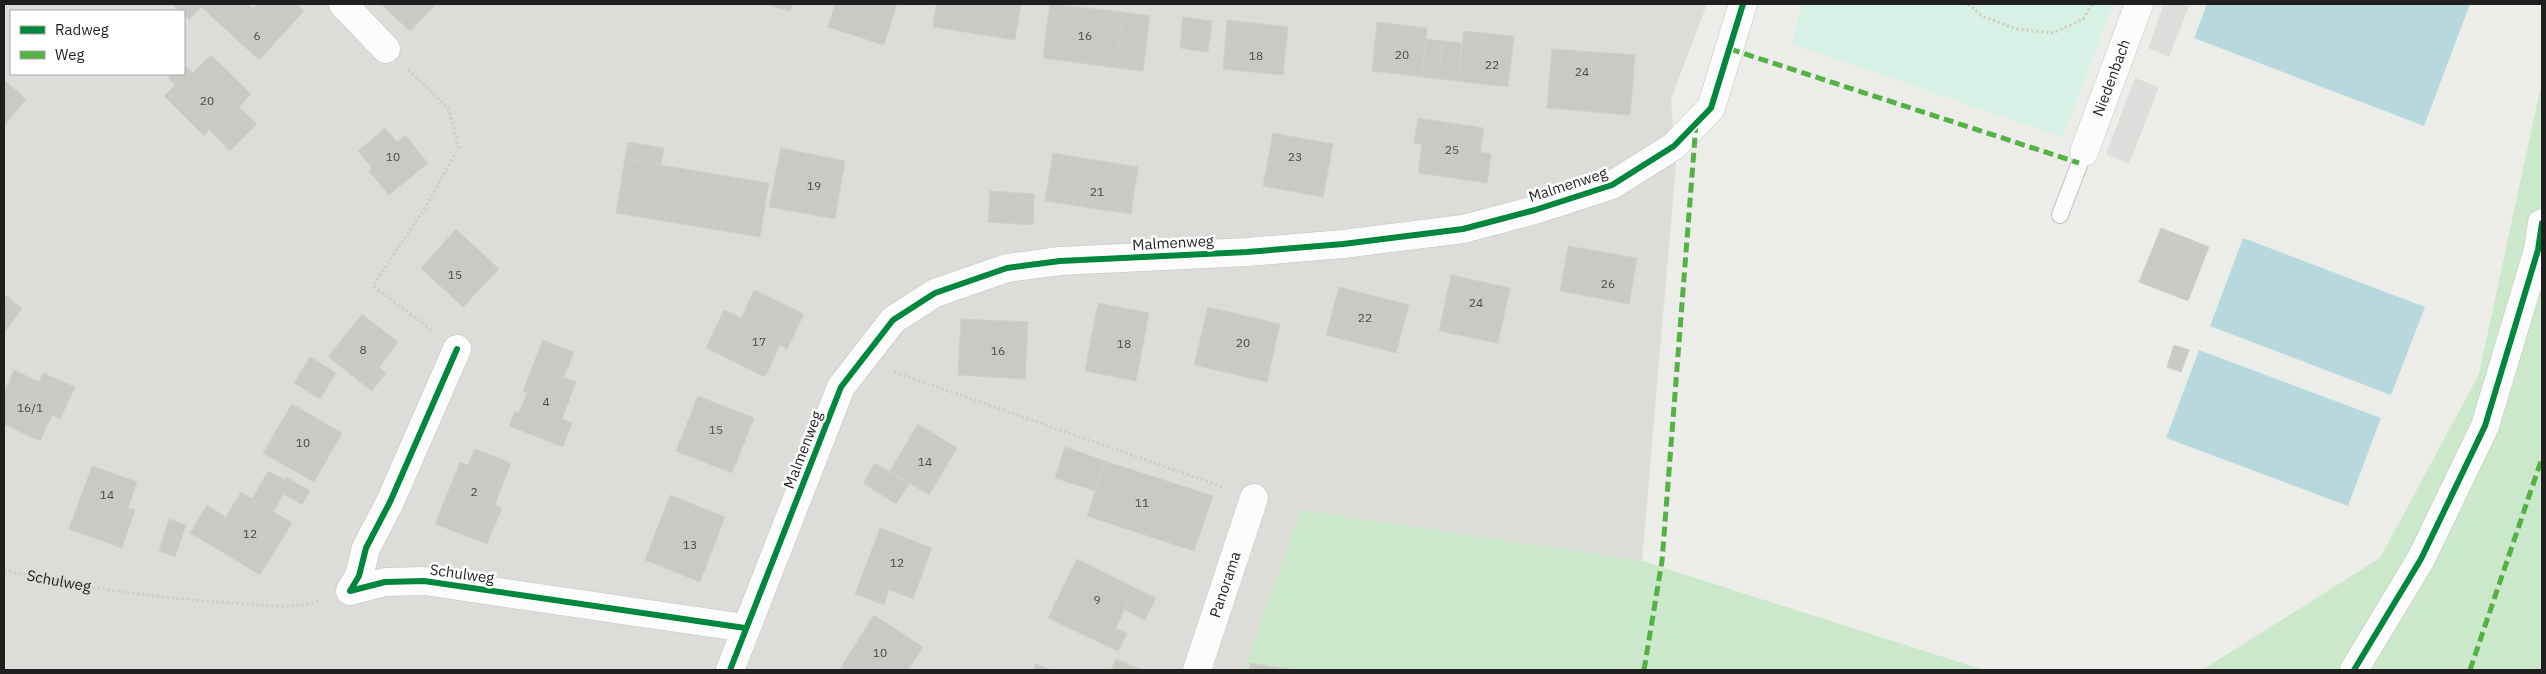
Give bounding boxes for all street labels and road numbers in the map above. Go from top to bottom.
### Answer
street label: Niedenbach [2088,37,2134,119]
street label: Malmenweg [1526,163,1610,206]
street label: Malmenweg [1132,231,1214,254]
street label: Malmenweg [779,408,826,491]
street label: Panorama [1205,549,1245,620]
street label: Schulweg [429,560,496,587]
street label: Schulweg [25,565,93,596]

